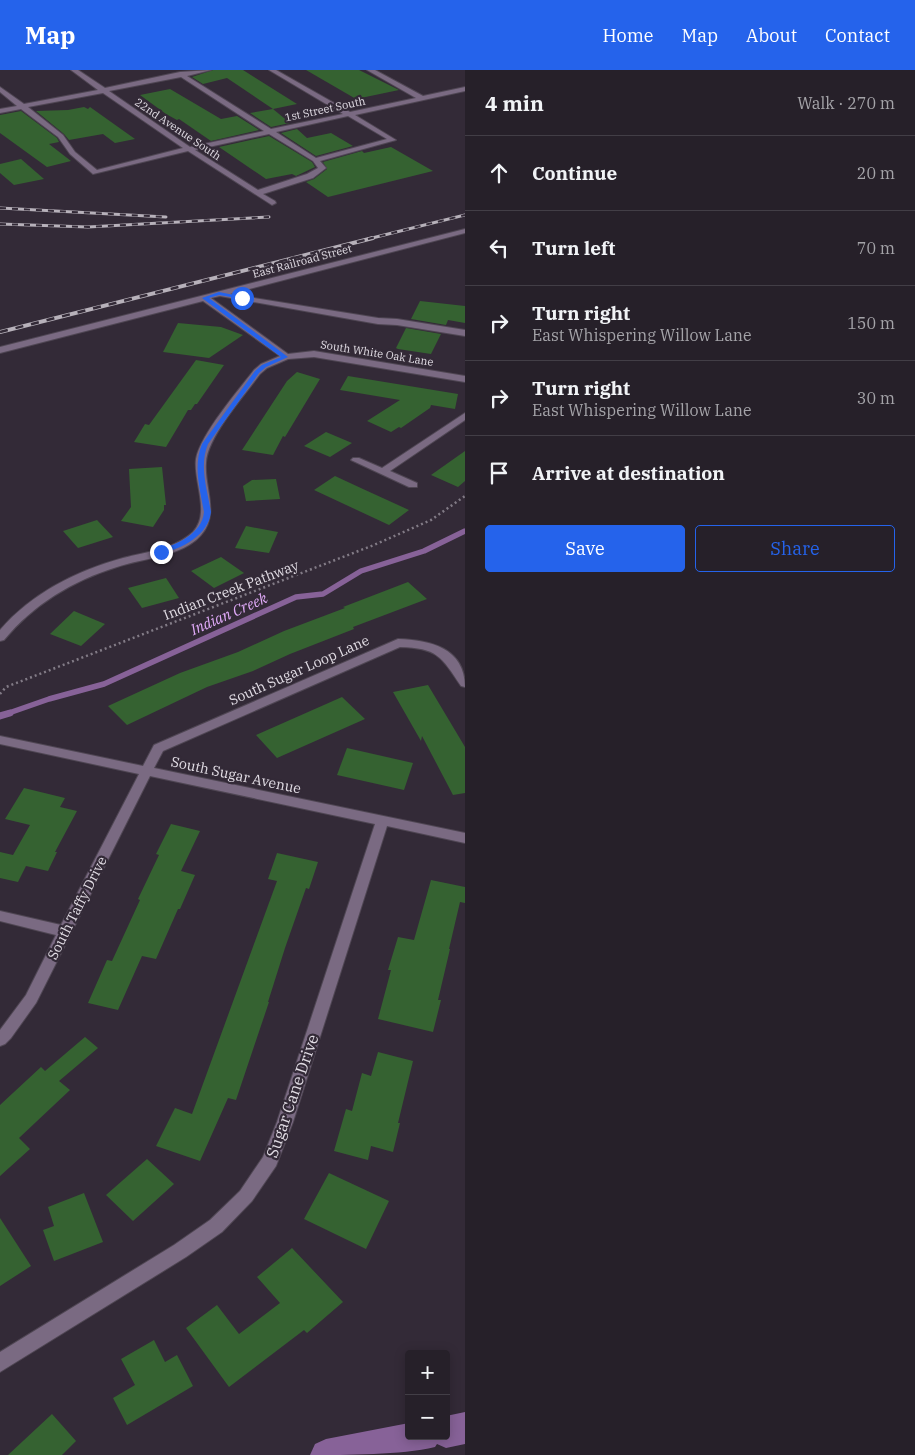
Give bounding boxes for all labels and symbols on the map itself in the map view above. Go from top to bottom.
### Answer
street label: 1st Street South [283,94,367,124]
street label: 22nd Avenue South [132,95,224,163]
street label: East Railroad Street [251,241,353,281]
route start [231,287,254,310]
street label: South White Oak Lane [319,337,435,369]
route end [150,541,173,564]
street label: Indian Creek Pathway [161,556,301,624]
water label: Indian Creek [188,589,270,639]
street label: South Sugar Loop Lane [226,631,372,709]
street label: South Sugar Avenue [169,752,303,798]
street label: South Taffy Drive [43,853,111,963]
street label: Sugar Cane Drive [261,1032,323,1160]

